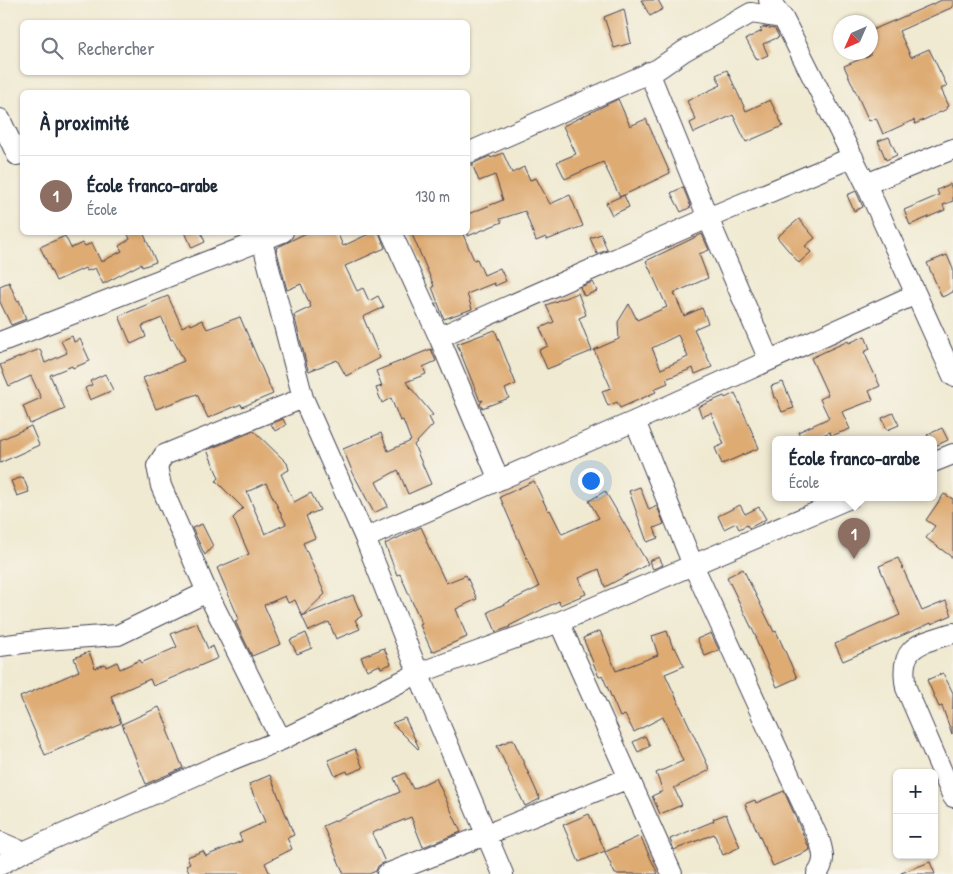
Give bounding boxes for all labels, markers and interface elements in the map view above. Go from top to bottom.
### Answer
north arrow [833,15,878,60]
search box [20,20,470,75]
icon: search [38,34,66,62]
text: Rechercher [78,35,155,61]
text: À proximité [40,108,129,137]
text: École franco-arabe [87,172,218,198]
text: 1 [53,185,59,207]
text: 130 m [415,185,450,207]
text: École [87,198,117,220]
popup [772,436,937,501]
text: École franco-arabe [789,445,920,471]
your location [578,468,604,494]
text: École [789,471,819,493]
pin: 1 [838,518,870,559]
map controls [893,769,938,859]
button: + [893,769,938,814]
button: − [893,814,938,859]

